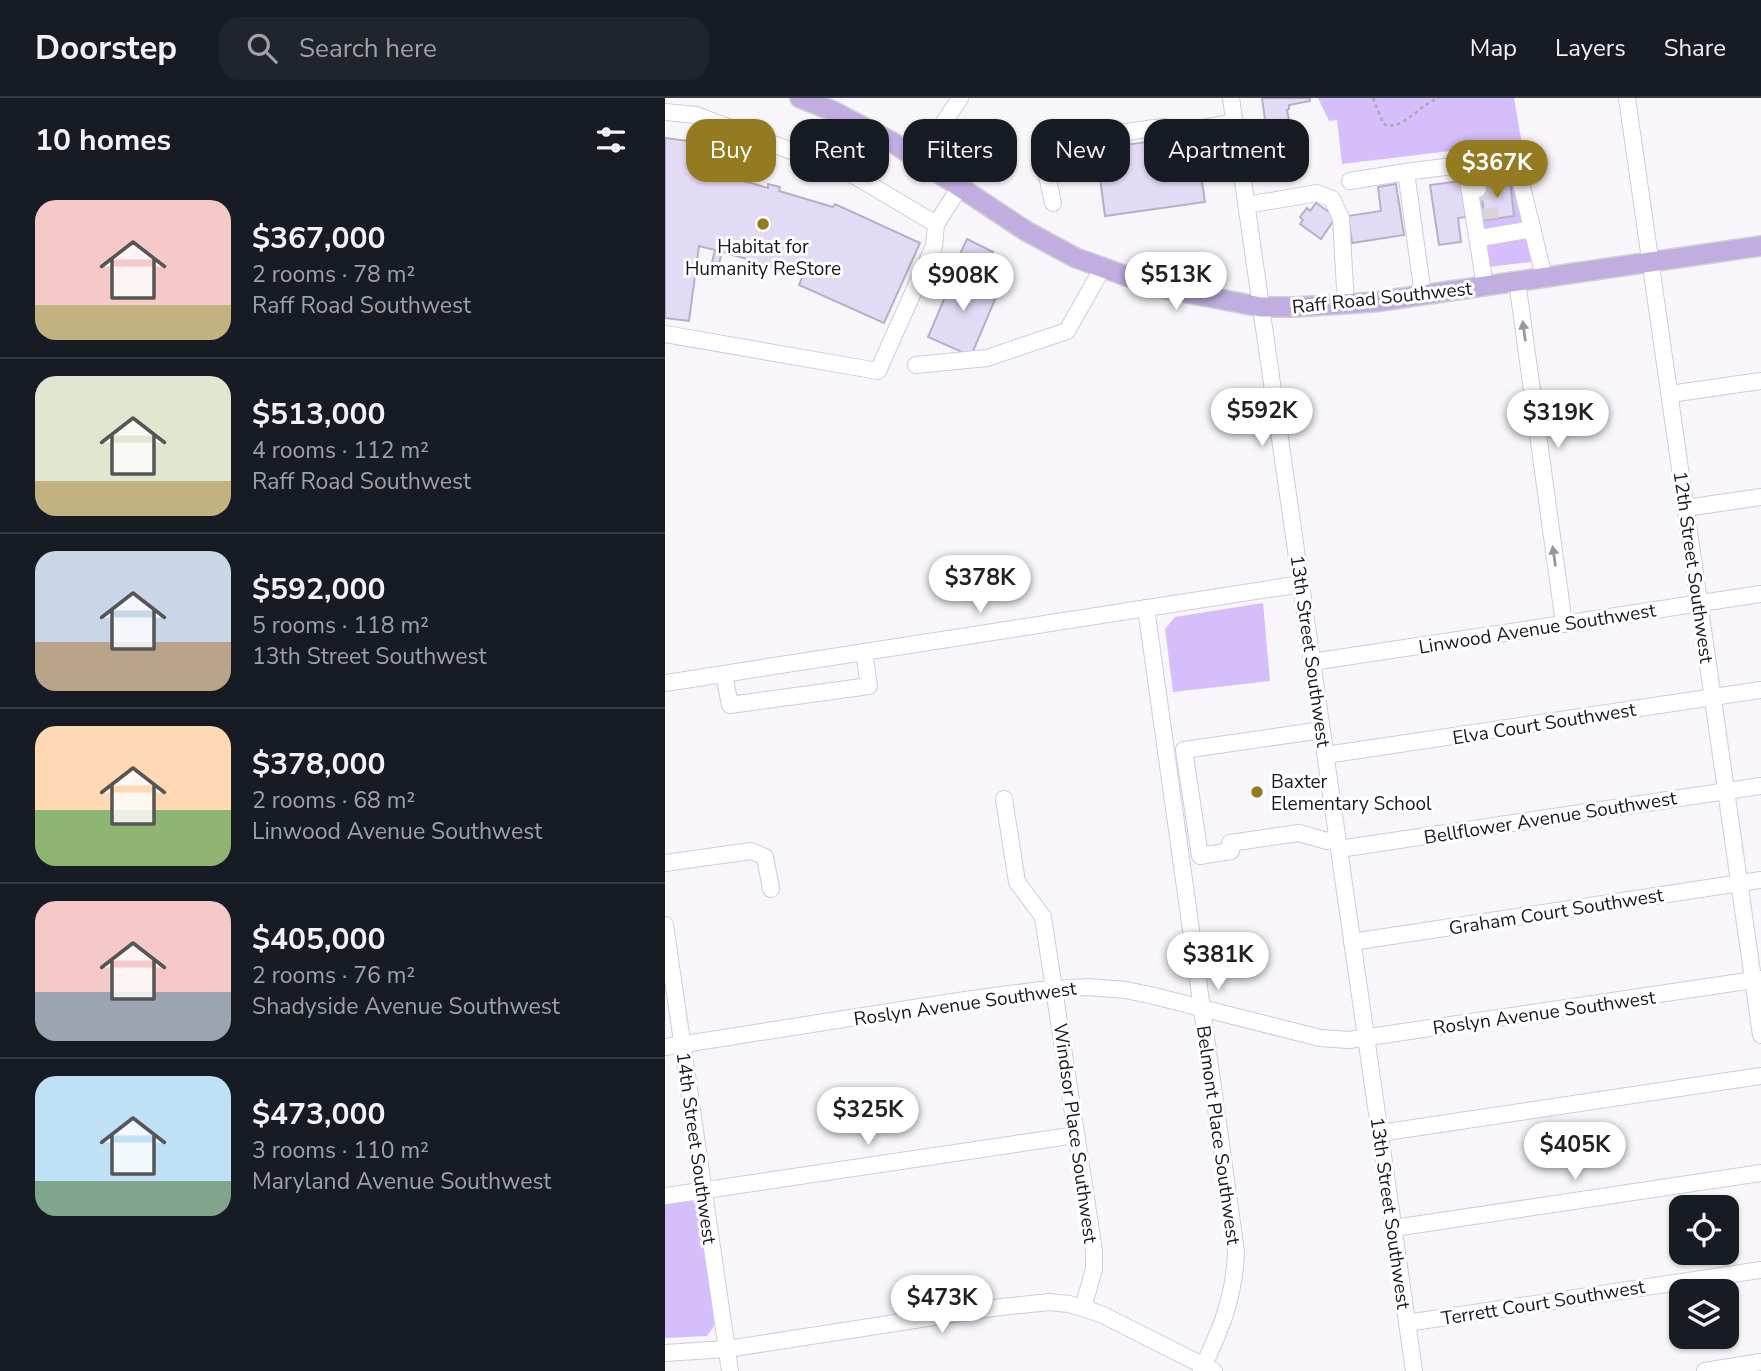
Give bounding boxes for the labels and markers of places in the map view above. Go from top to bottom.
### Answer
pin: $367K [1448,140,1546,200]
marker: Habitat for Humanity ReStore [755,216,771,232]
place label: Habitat for Humanity ReStore [685,234,841,282]
pin: $513K [1127,252,1225,312]
pin: $908K [914,254,1012,313]
pin: $592K [1213,388,1311,448]
pin: $319K [1509,390,1607,450]
pin: $378K [931,556,1029,615]
place label: Baxter Elementary School [1271,769,1432,817]
marker: Baxter Elementary School [1249,784,1265,800]
pin: $381K [1169,932,1267,992]
pin: $325K [819,1088,917,1147]
pin: $405K [1526,1122,1624,1182]
pin: $473K [893,1276,991,1335]

